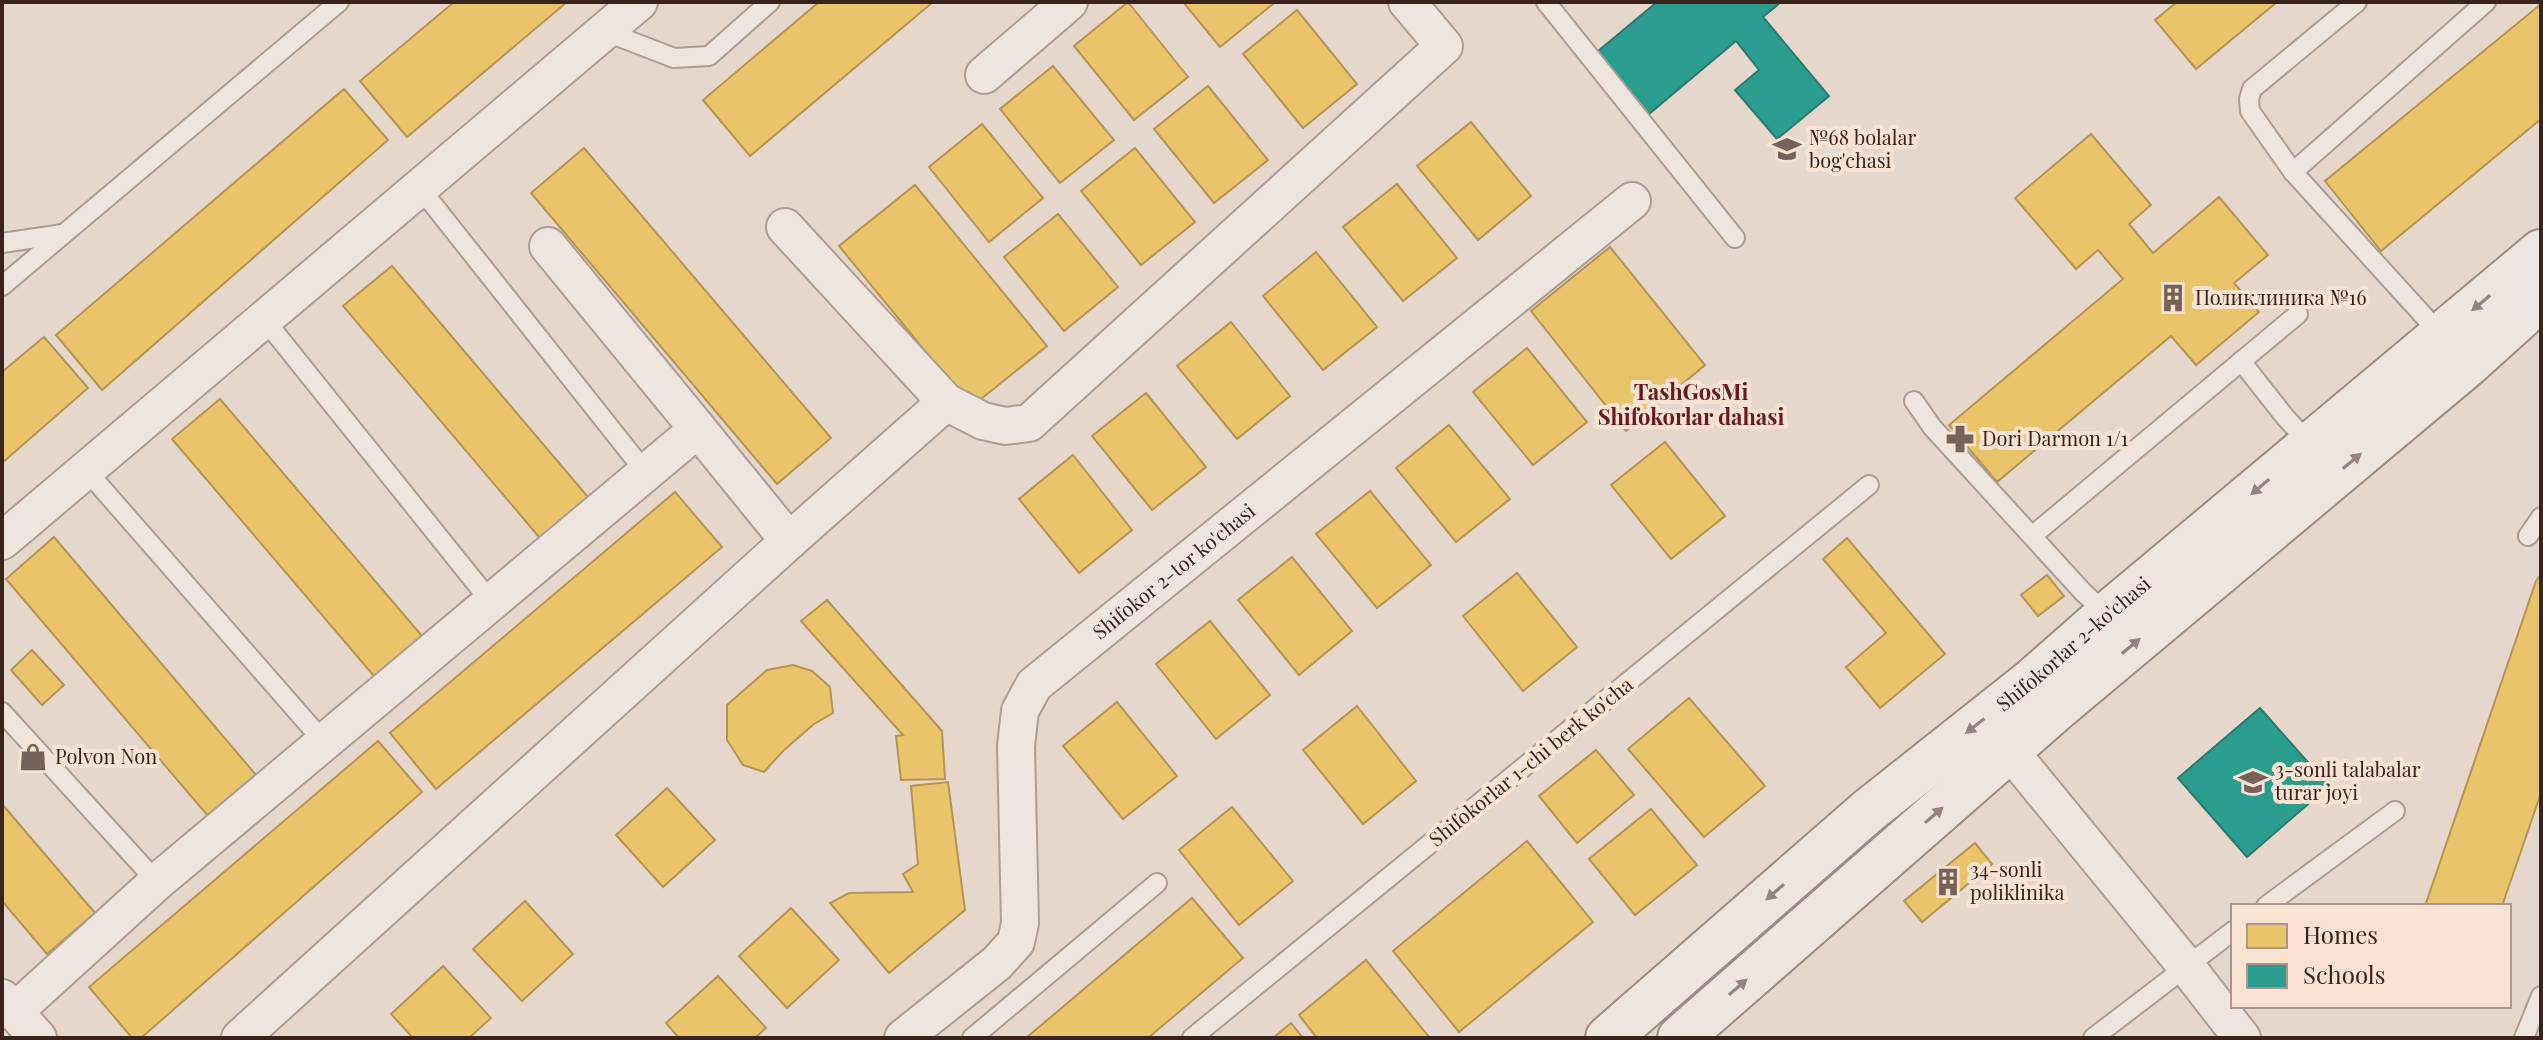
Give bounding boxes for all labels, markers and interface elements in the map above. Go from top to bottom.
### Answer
place label: №68 bolalar bog'chasi [1809,123,1916,173]
school or university icon: №68 bolalar bog'chasi [1772,134,1802,164]
building icon: Поликлиника №16 [2158,283,2188,313]
place label: Поликлиника №16 [2195,283,2367,310]
one-way arrow [2472,293,2491,311]
district label: TashGosMi Shifokorlar dahasi [1598,376,1784,431]
pharmacy icon: Dori Darmon 1/1 [1945,424,1975,454]
place label: Dori Darmon 1/1 [1982,424,2128,451]
one-way arrow [2342,453,2362,470]
one-way arrow [2250,478,2270,495]
street label: Shifokor 2-tor ko'chasi [1086,496,1260,644]
street label: Shifokorlar 2-ko'chasi [1990,569,2156,716]
one-way arrow [2121,638,2141,655]
street label: Shifokorlar 1-chi berk ko'cha [1423,670,1638,852]
one-way arrow [1965,717,1985,733]
shop icon: Polvon Non [18,742,48,772]
place label: Polvon Non [55,742,157,769]
place label: 3-sonli talabalar turar joyi [2275,755,2421,805]
school or university icon: 3-sonli talabalar turar joyi [2238,767,2268,797]
one-way arrow [1923,807,1943,824]
place label: 34-sonli poliklinika [1970,855,2065,905]
building icon: 34-sonli poliklinika [1933,867,1963,897]
one-way arrow [1766,883,1786,900]
legend [2231,904,2511,1008]
text: Homes [2303,918,2378,950]
text: Schools [2303,958,2385,990]
one-way arrow [1729,978,1748,996]

